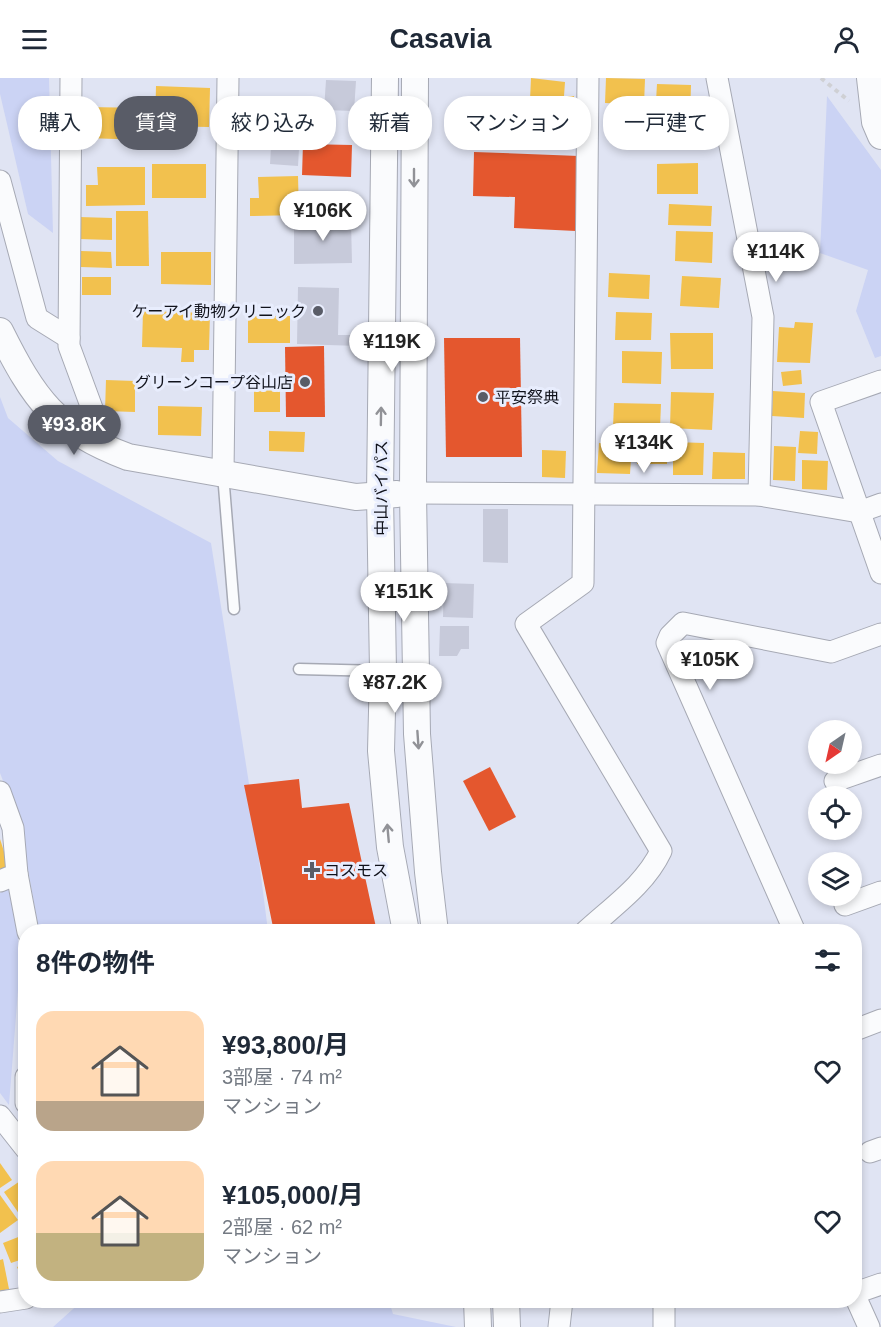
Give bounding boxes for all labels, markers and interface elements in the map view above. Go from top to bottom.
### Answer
icon: menu [18,23,51,56]
icon: person [830,23,863,56]
text: Casavia [389,24,492,54]
chip: 購入 [18,96,102,150]
chip: 賃貸 [114,96,198,150]
chip: 絞り込み [210,96,336,150]
chip: 新着 [348,96,432,150]
chip: マンション [444,96,591,150]
chip: 一戸建て [603,96,729,150]
one-way arrow [409,168,420,188]
pin: ¥106K [281,191,365,242]
text: ¥106K [294,199,352,221]
pin: ¥114K [734,232,818,283]
text: ¥114K [747,240,805,262]
place label: ケーアイ動物クリニック [131,303,306,320]
marker: ケーアイ動物クリニック [311,304,325,318]
pin: ¥119K [350,322,434,373]
text: ¥119K [363,330,421,352]
place label: グリーンコープ谷山店 [135,374,293,391]
marker: グリーンコープ谷山店 [298,375,312,389]
place label: 平安祭典 [495,388,559,406]
marker: 平安祭典 [476,390,490,404]
pin: ¥93.8K [25,405,123,456]
one-way arrow [375,406,387,426]
text: ¥93.8K [42,413,106,435]
pin: ¥134K [602,423,686,474]
text: ¥134K [615,431,673,453]
street label: 中山バイパス [373,440,390,536]
pin: ¥151K [362,572,446,623]
text: ¥151K [375,580,433,602]
pin: ¥105K [668,640,752,691]
text: ¥105K [681,648,739,670]
pin: ¥87.2K [346,663,444,714]
text: ¥87.2K [363,671,427,693]
north arrow [808,720,862,774]
map controls [808,720,862,906]
one-way arrow [412,730,423,750]
button: locate [808,786,862,840]
one-way arrow [382,823,393,843]
button: layers [808,852,862,906]
place label: コスモス [324,862,388,879]
marker: コスモス [305,863,319,877]
icon: filters [811,944,844,977]
text: 8件の物件 [36,948,154,978]
text: ¥93,800/月 [222,1030,349,1060]
icon: home [84,1035,156,1107]
icon: heart [811,1055,844,1088]
text: 3部屋 · 74 m² [222,1066,342,1088]
text: マンション [222,1095,322,1117]
text: ¥105,000/月 [222,1180,364,1210]
icon: home [84,1185,156,1257]
icon: heart [811,1205,844,1238]
text: 2部屋 · 62 m² [222,1216,342,1238]
text: マンション [222,1245,322,1267]

